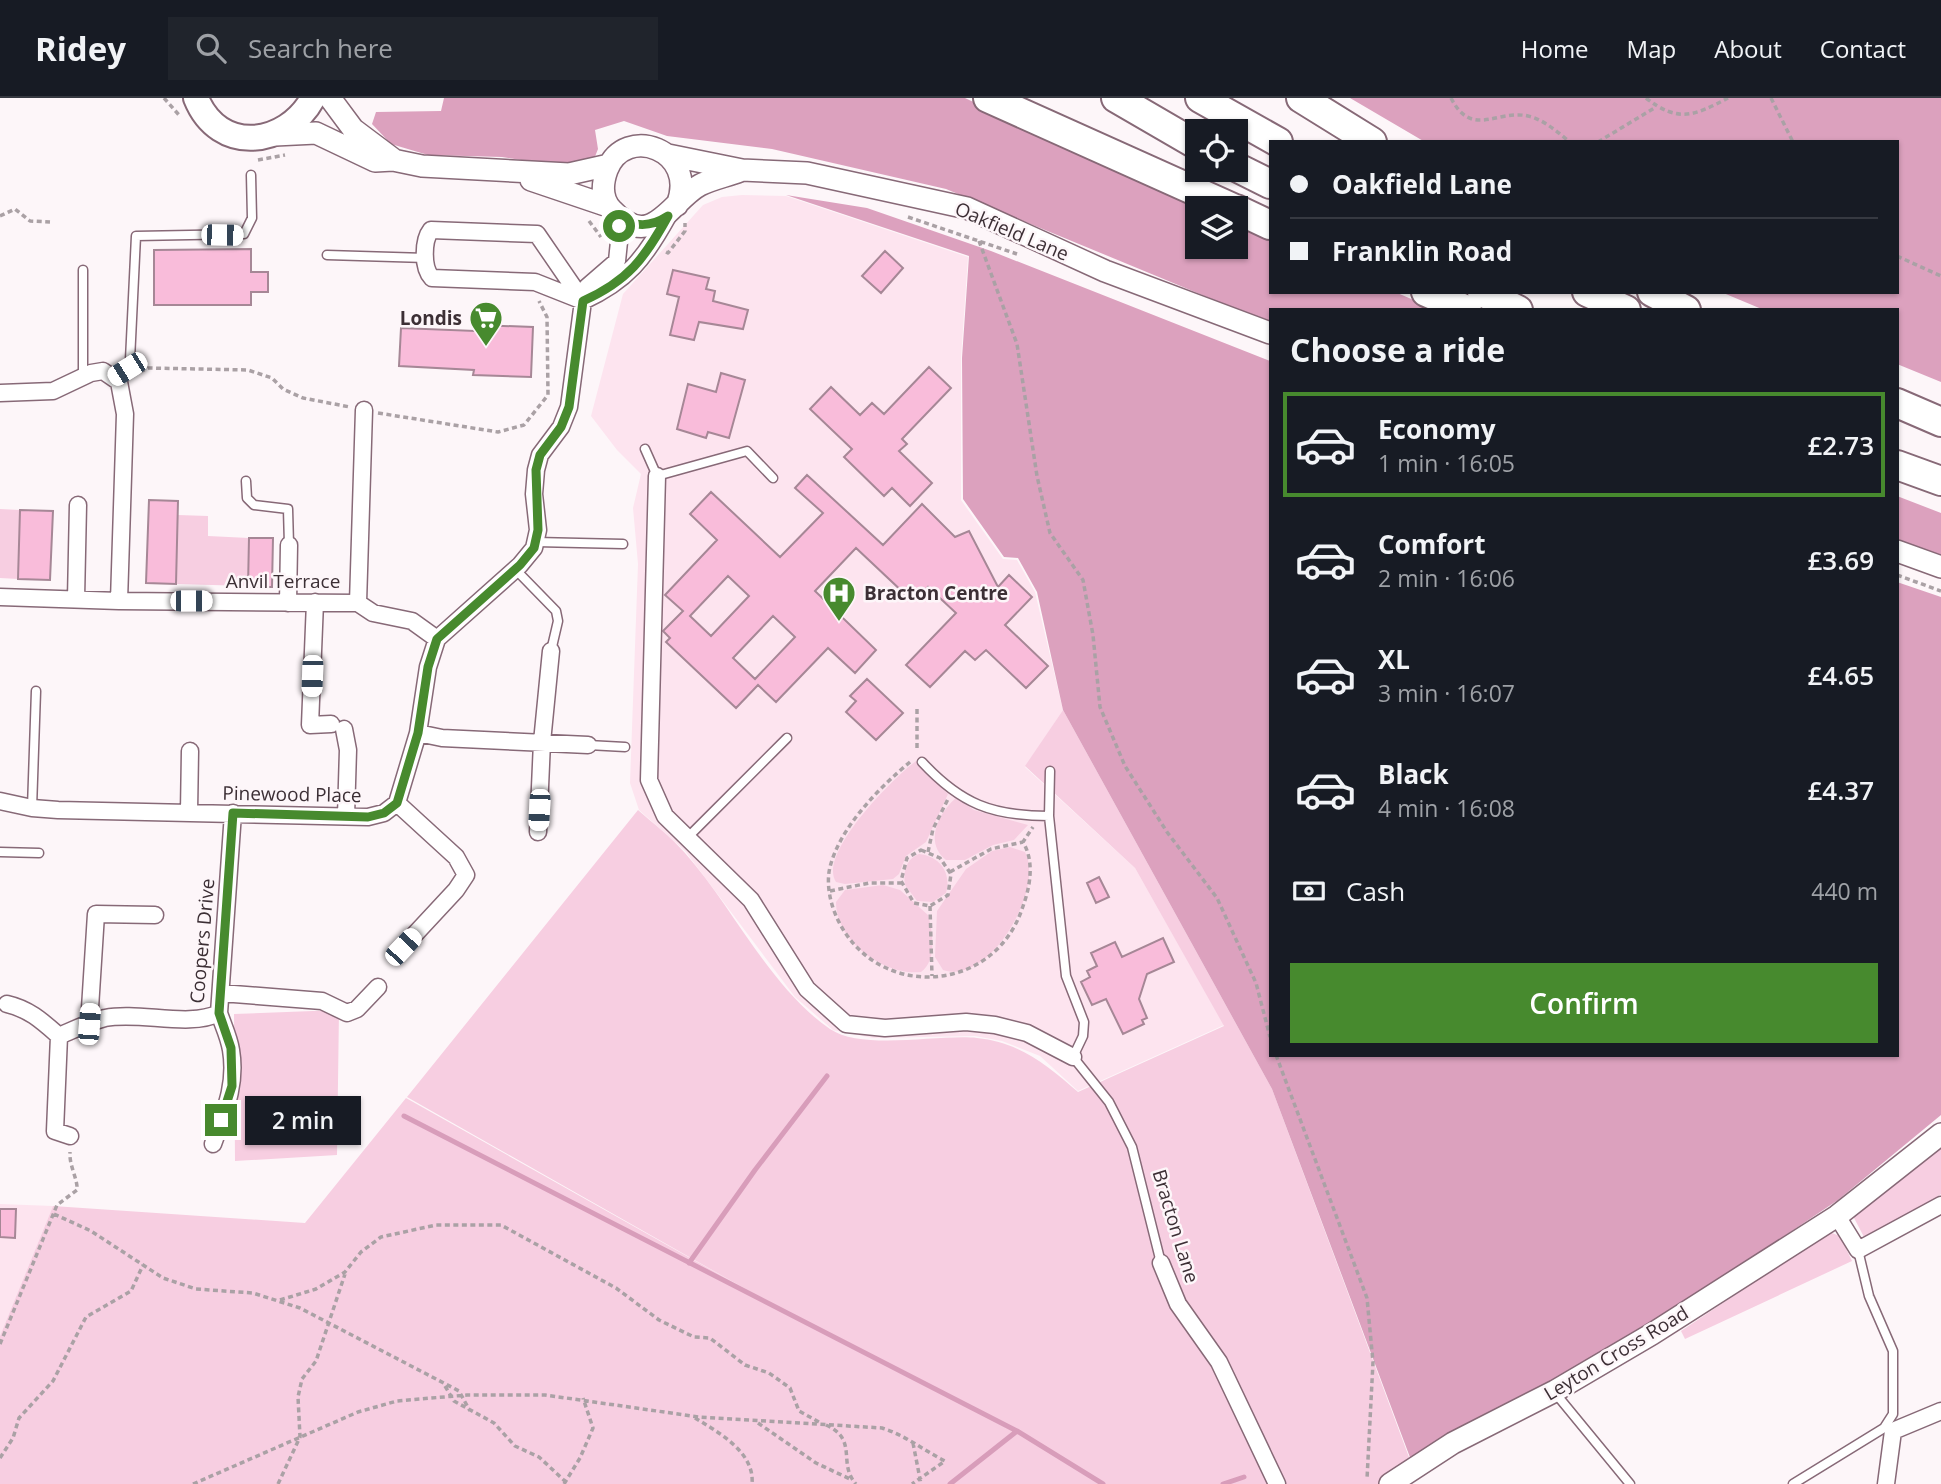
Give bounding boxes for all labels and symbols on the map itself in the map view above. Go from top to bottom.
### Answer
street label: Oakfield Lane [951,195,1073,267]
route start [603,210,635,242]
car [201,224,244,246]
supermarket icon: Londis [467,299,505,348]
place label: Londis [400,305,462,331]
car [104,349,151,389]
street label: Anvil Terrace [226,568,340,594]
hospital icon: Bracton Centre [820,574,858,623]
place label: Bracton Centre [864,580,1008,606]
car [171,591,213,612]
car [301,655,324,697]
street label: Pinewood Place [222,780,362,808]
car [528,788,551,832]
street label: Coopers Drive [184,877,220,1005]
car [381,924,426,970]
car [78,1002,101,1046]
callout: 2 min [246,1096,361,1144]
route end [205,1104,237,1136]
street label: Bracton Lane [1146,1166,1206,1286]
street label: Leyton Cross Road [1539,1300,1693,1406]

